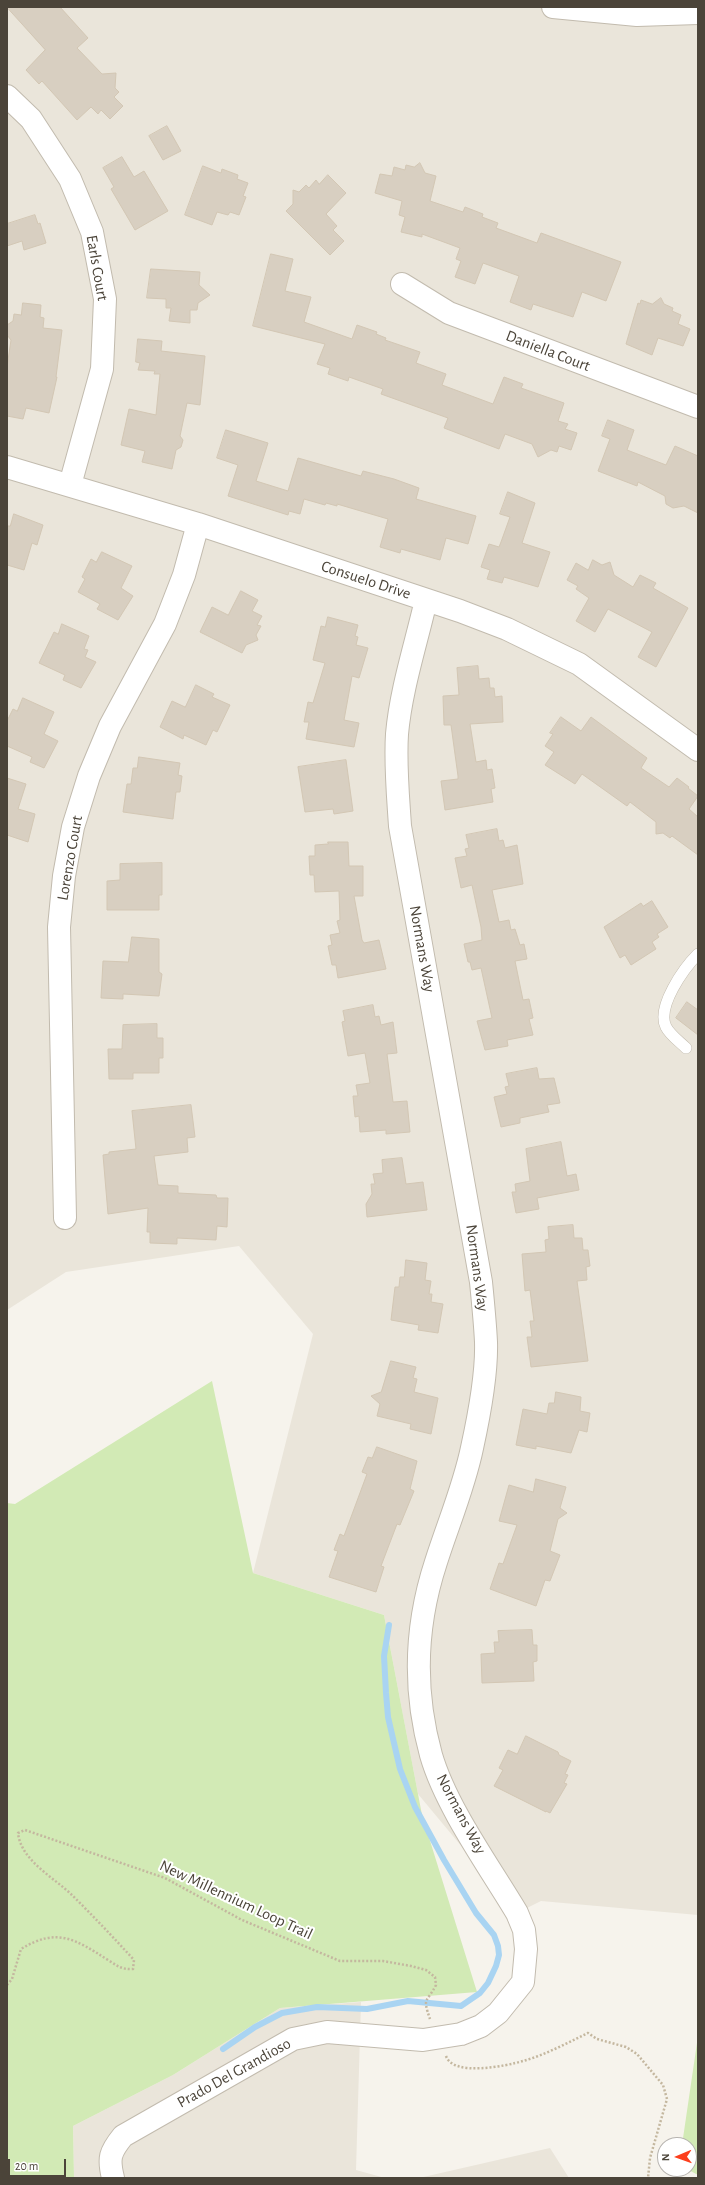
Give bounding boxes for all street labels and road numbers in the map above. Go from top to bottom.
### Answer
street label: Earls Court [82,234,112,302]
street label: Daniella Court [503,326,593,376]
street label: Consuelo Drive [319,556,413,604]
street label: Lorenzo Court [53,814,87,902]
street label: Normans Way [405,904,439,994]
street label: Normans Way [461,1223,493,1313]
street label: Normans Way [432,1771,490,1857]
street label: New Millennium Loop Trail [156,1856,316,1944]
street label: Prado Del Grandioso [174,2034,294,2112]

